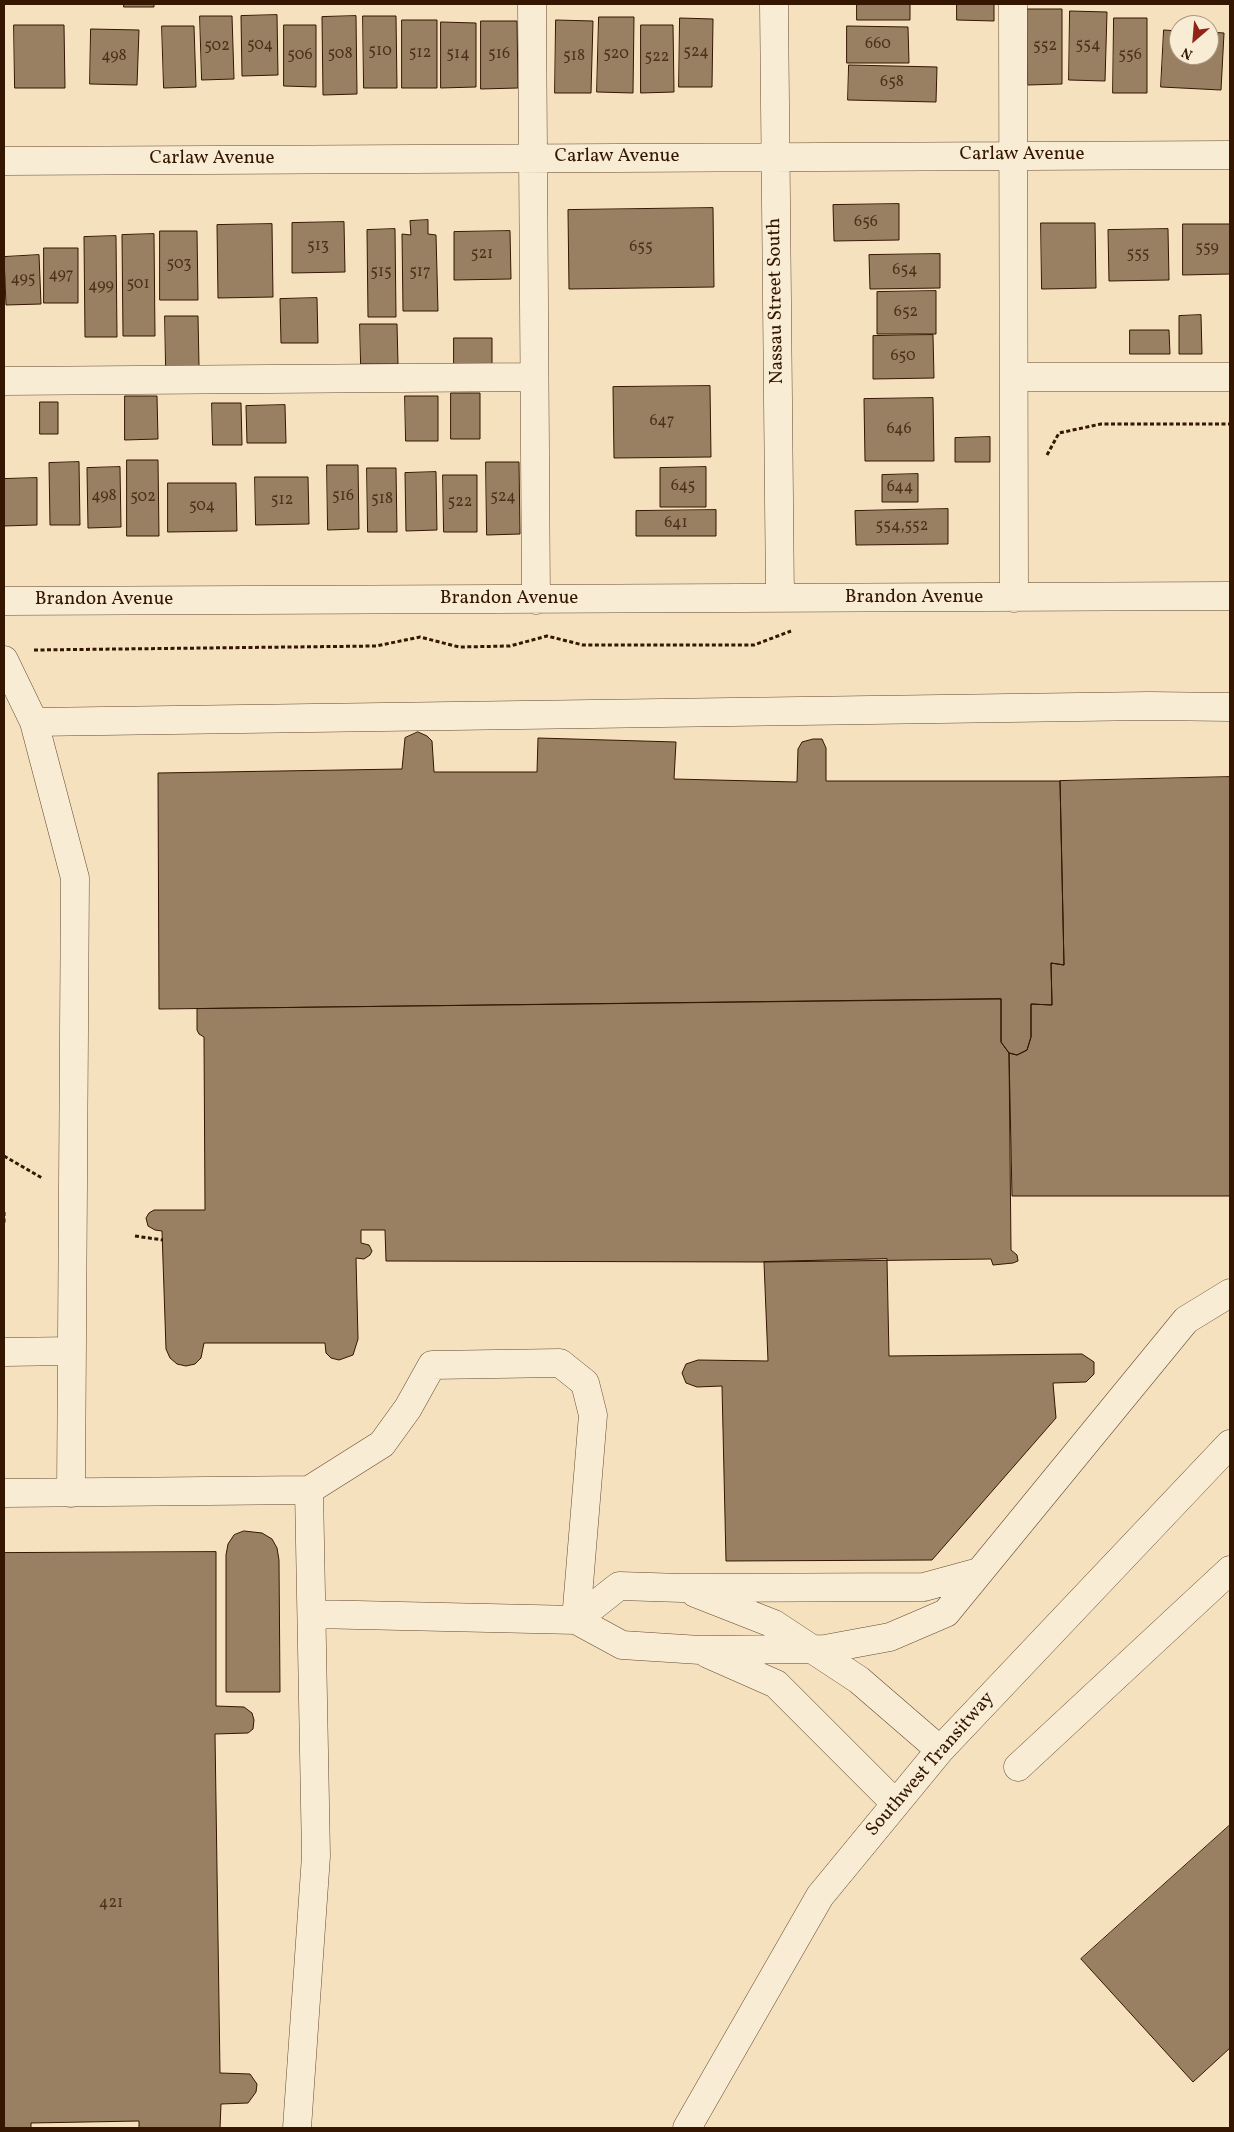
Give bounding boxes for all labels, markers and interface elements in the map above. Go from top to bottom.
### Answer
north arrow [1169,15,1219,65]
house number: 660 [865,35,891,55]
house number: 504 [247,36,273,56]
house number: 554 [1076,36,1100,56]
house number: 502 [204,37,230,57]
house number: 552 [1033,37,1057,57]
house number: 510 [368,42,392,62]
text: N [1179,42,1196,64]
house number: 524 [683,43,709,63]
house number: 512 [409,44,431,64]
house number: 508 [327,45,353,65]
house number: 514 [446,45,470,65]
house number: 516 [488,45,510,65]
house number: 520 [603,45,629,65]
house number: 506 [287,46,313,66]
house number: 556 [1118,46,1142,66]
house number: 498 [101,47,127,67]
house number: 518 [563,47,585,67]
house number: 522 [645,48,669,68]
house number: 658 [880,73,904,93]
street label: Carlaw Avenue [959,145,1085,167]
street label: Carlaw Avenue [554,147,680,169]
street label: Carlaw Avenue [149,149,275,171]
house number: 656 [854,213,878,233]
street label: Nassau Street South [764,217,790,385]
house number: 513 [307,237,329,257]
house number: 655 [629,238,653,258]
house number: 559 [1195,239,1219,259]
house number: 521 [471,245,493,265]
house number: 555 [1126,245,1150,265]
house number: 503 [167,255,191,275]
house number: 654 [892,261,918,281]
house number: 515 [370,263,392,283]
house number: 517 [409,263,431,283]
house number: 497 [48,266,74,286]
house number: 495 [11,270,35,290]
house number: 501 [126,275,150,295]
house number: 499 [88,277,114,297]
house number: 652 [894,303,918,323]
house number: 650 [890,347,916,367]
house number: 647 [650,412,674,432]
house number: 646 [886,420,912,440]
house number: 645 [671,477,695,497]
house number: 644 [887,478,913,498]
house number: 498 [91,487,117,507]
house number: 516 [332,487,354,507]
house number: 502 [130,488,156,508]
house number: 524 [490,488,516,508]
house number: 518 [371,490,393,510]
house number: 512 [271,491,293,511]
house number: 522 [448,493,472,513]
house number: 504 [189,497,215,517]
house number: 641 [664,514,688,534]
house number: 554,552 [876,517,928,537]
street label: Brandon Avenue [845,588,983,610]
street label: Brandon Avenue [440,589,578,611]
street label: Brandon Avenue [35,590,173,612]
street label: Southwest Transitway [862,1688,1000,1842]
house number: 421 [99,1894,123,1914]

